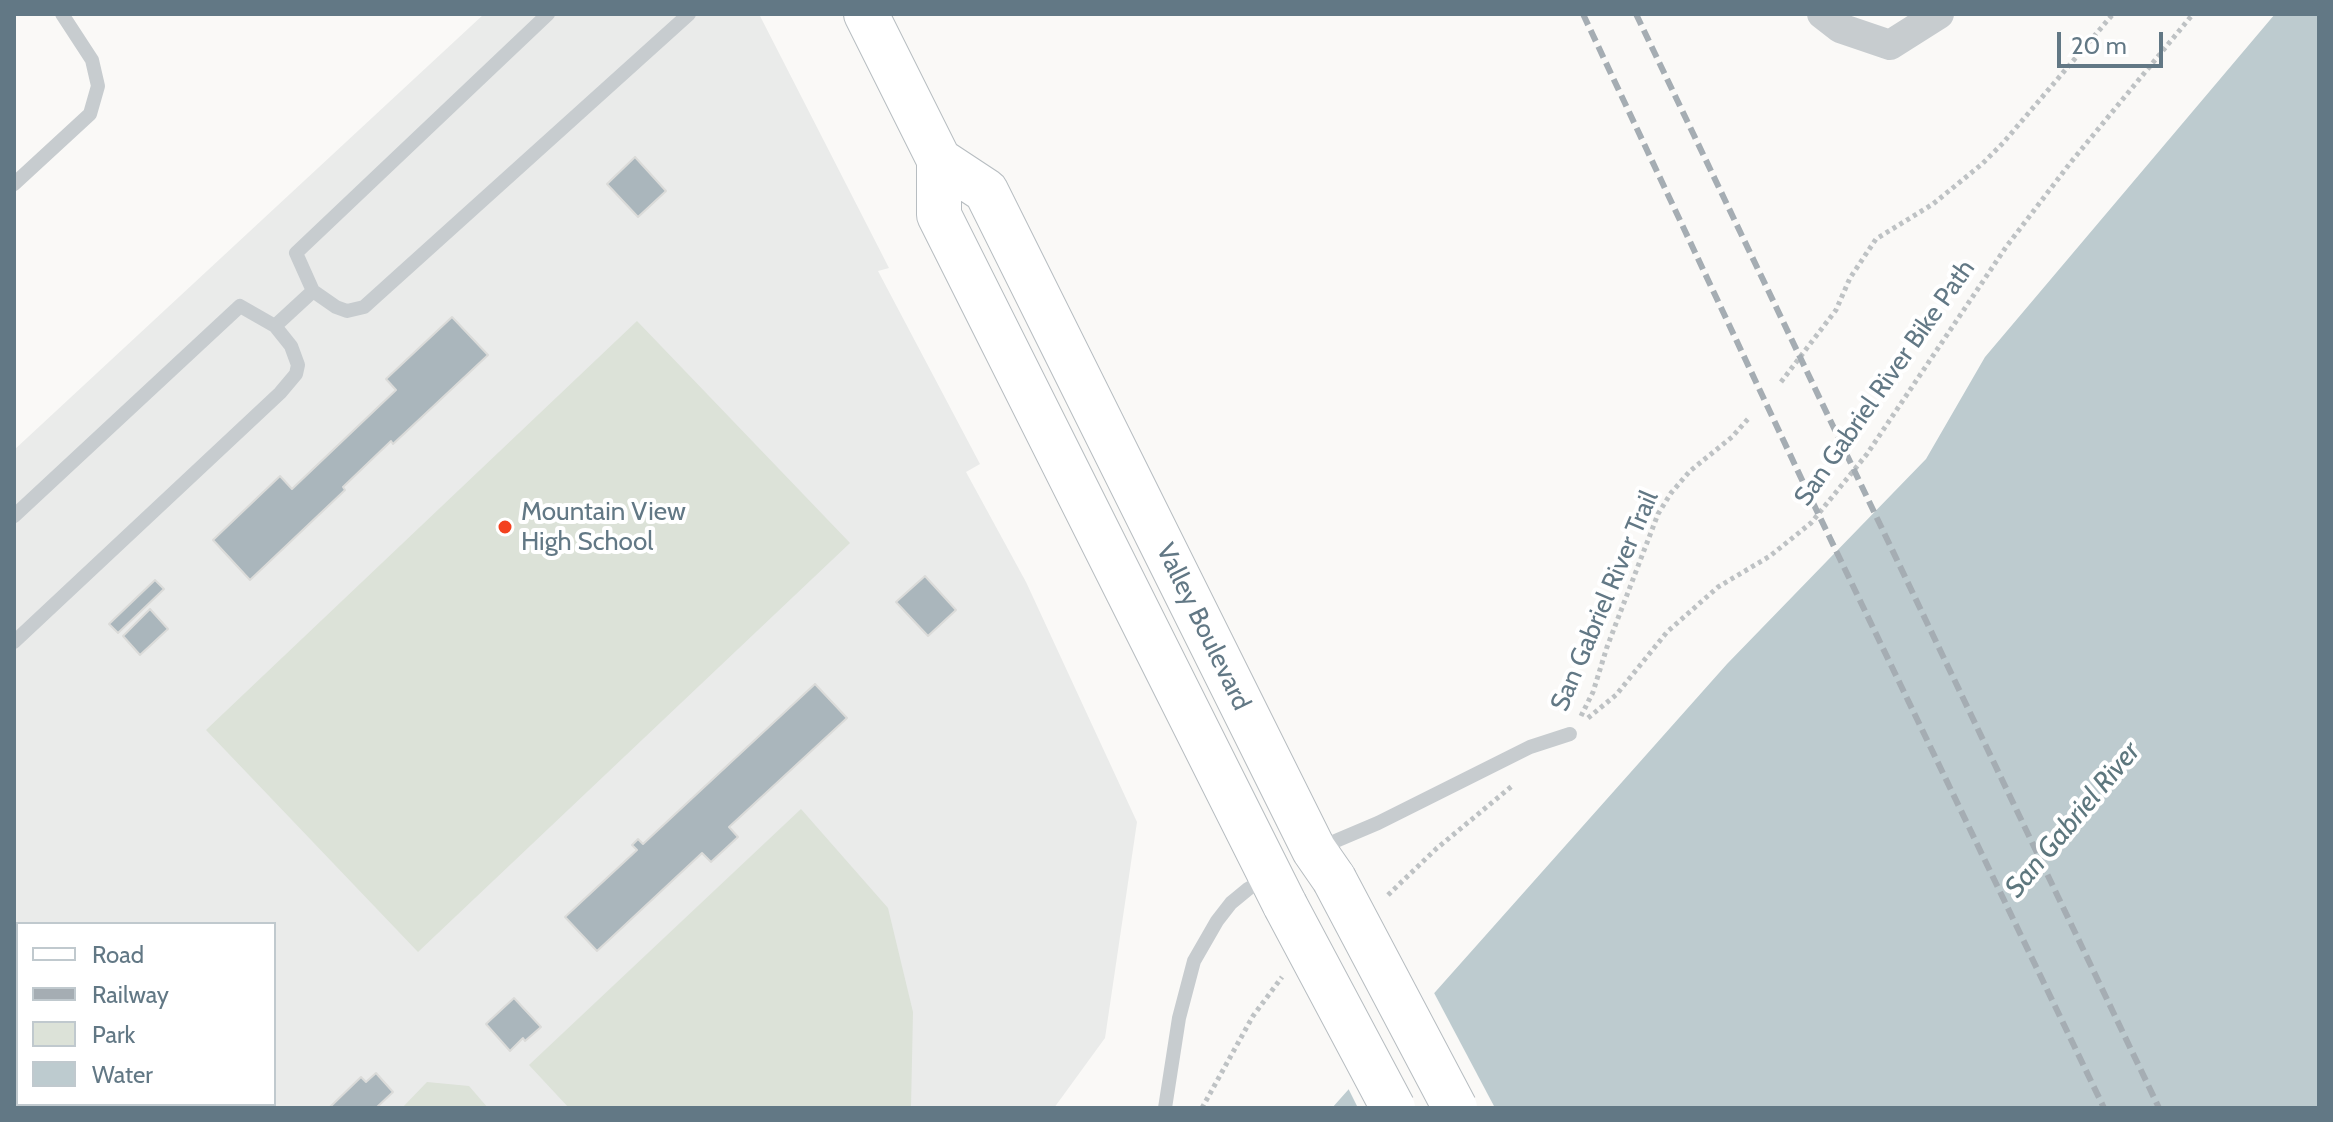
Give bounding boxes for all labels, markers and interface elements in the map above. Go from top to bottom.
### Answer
scale bar [2061,16,2167,66]
text: 20 m [2071,31,2127,60]
street label: San Gabriel River Bike Path [1788,254,1982,512]
street label: San Gabriel River Trail [1545,486,1665,716]
place label: Mountain View High School [521,496,686,558]
marker: Mountain View High School [496,518,514,536]
street label: Valley Boulevard [1149,539,1257,715]
water label: San Gabriel River [1998,736,2148,904]
legend [16,922,276,1106]
text: Road [92,940,144,969]
text: Railway [92,980,169,1009]
text: Park [92,1020,135,1049]
text: Water [92,1060,153,1089]

